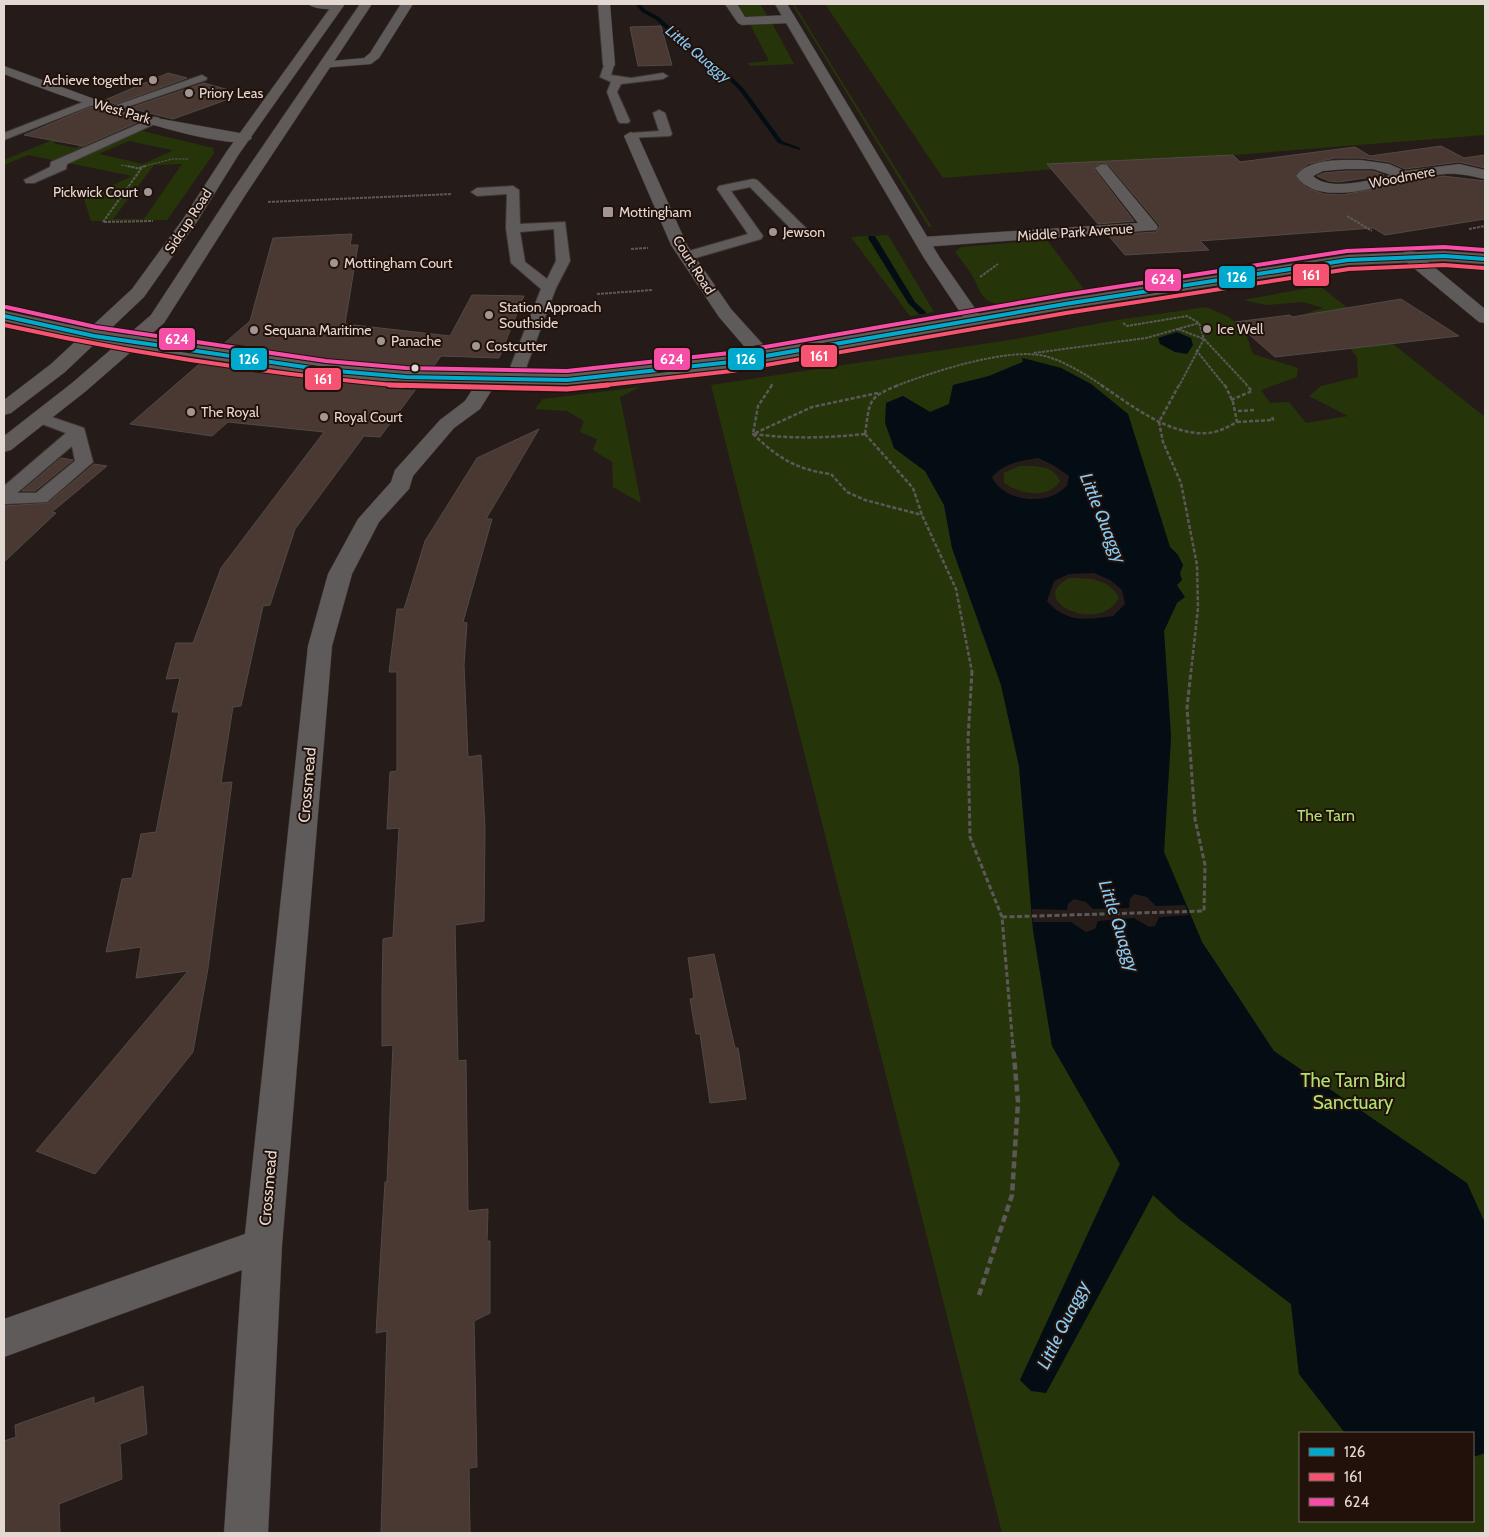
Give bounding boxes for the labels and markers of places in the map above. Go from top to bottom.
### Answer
place label: Achieve together [43,71,144,89]
marker: Achieve together [147,74,159,86]
place label: Priory Leas [199,84,263,102]
marker: Priory Leas [183,87,195,99]
place label: Pickwick Court [53,183,138,201]
marker: Pickwick Court [142,186,154,198]
place label: Mottingham [619,203,692,221]
marker: Mottingham [601,205,615,219]
place label: Jewson [782,223,825,241]
marker: Jewson [767,226,779,238]
place label: Mottingham Court [344,254,453,272]
marker: Mottingham Court [328,257,340,269]
place label: Station Approach Southside [499,298,601,332]
marker: Station Approach Southside [483,309,495,321]
place label: Ice Well [1217,320,1264,338]
place label: Sequana Maritime [264,321,371,339]
marker: Ice Well [1201,323,1213,335]
marker: Sequana Maritime [248,324,260,336]
place label: Panache [391,332,441,350]
marker: Panache [375,335,387,347]
place label: Costcutter [486,337,548,355]
marker: Costcutter [470,340,482,352]
unlabelled marker [410,363,420,373]
place label: The Royal [201,403,260,421]
marker: The Royal [185,406,197,418]
place label: Royal Court [334,408,403,426]
marker: Royal Court [318,411,330,423]

